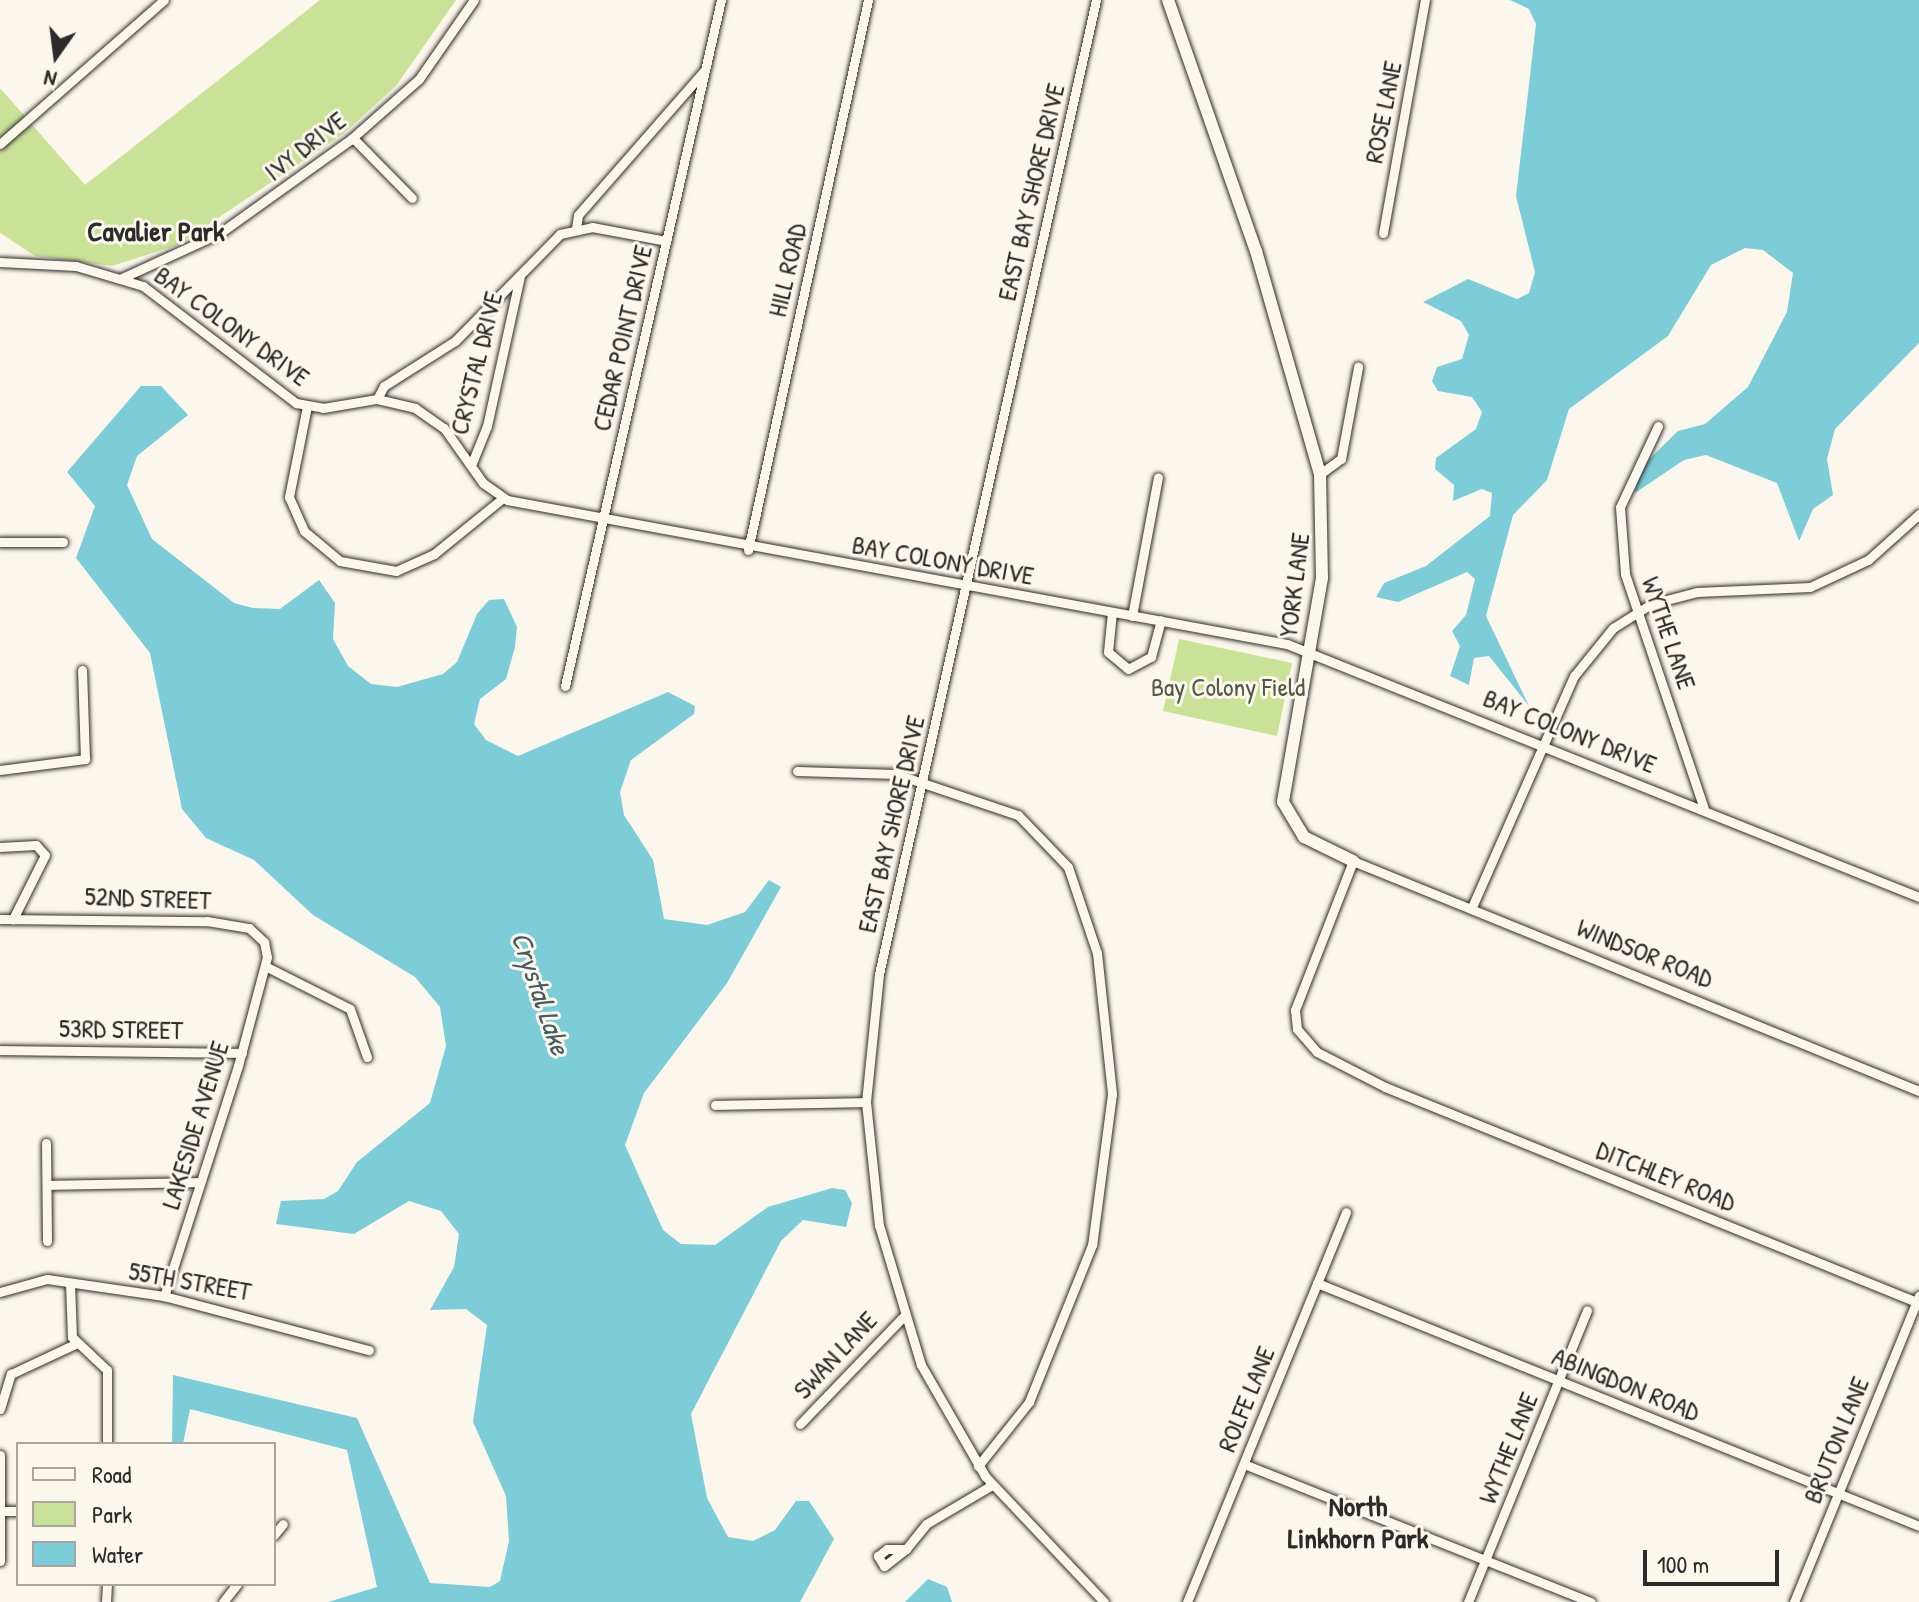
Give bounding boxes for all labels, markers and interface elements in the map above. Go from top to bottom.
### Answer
north arrow [16,16,96,96]
street label: ROSE LANE [1358,58,1408,166]
text: N [41,63,60,95]
street label: EAST BAY SHORE DRIVE [991,80,1071,304]
street label: IVY DRIVE [258,105,352,187]
district label: Cavalier Park [87,214,225,248]
street label: HILL ROAD [761,220,813,320]
street label: CEDAR POINT DRIVE [585,242,659,434]
street label: BAY COLONY DRIVE [148,259,316,393]
street label: CRYSTAL DRIVE [443,288,509,438]
street label: BAY COLONY DRIVE [850,529,1036,591]
street label: YORK LANE [1272,531,1316,639]
street label: WYTHE LANE [1635,573,1703,693]
park label: Bay Colony Field [1151,671,1305,703]
street label: BAY COLONY DRIVE [1479,682,1661,780]
street label: EAST BAY SHORE DRIVE [851,712,931,936]
street label: 52ND STREET [84,880,212,916]
street label: WINDSOR ROAD [1573,912,1717,994]
water label: Crystal Lake [504,927,578,1059]
street label: 53RD STREET [59,1012,183,1046]
street label: LAKESIDE AVENUE [155,1037,235,1213]
street label: DITCHLEY ROAD [1592,1134,1740,1218]
street label: 55TH STREET [127,1255,253,1307]
street label: SWAN LANE [787,1305,883,1405]
street label: ABINGDON ROAD [1548,1340,1704,1428]
street label: ROLFE LANE [1211,1342,1281,1456]
street label: BRUTON LANE [1797,1372,1875,1508]
street label: WYTHE LANE [1472,1388,1544,1508]
legend [16,1442,276,1586]
text: Road [92,1458,131,1490]
district label: North Linkhorn Park [1288,1489,1428,1555]
text: Park [92,1498,132,1530]
scale bar [1647,1534,1783,1584]
text: Water [92,1538,143,1570]
text: 100 m [1657,1548,1709,1580]

